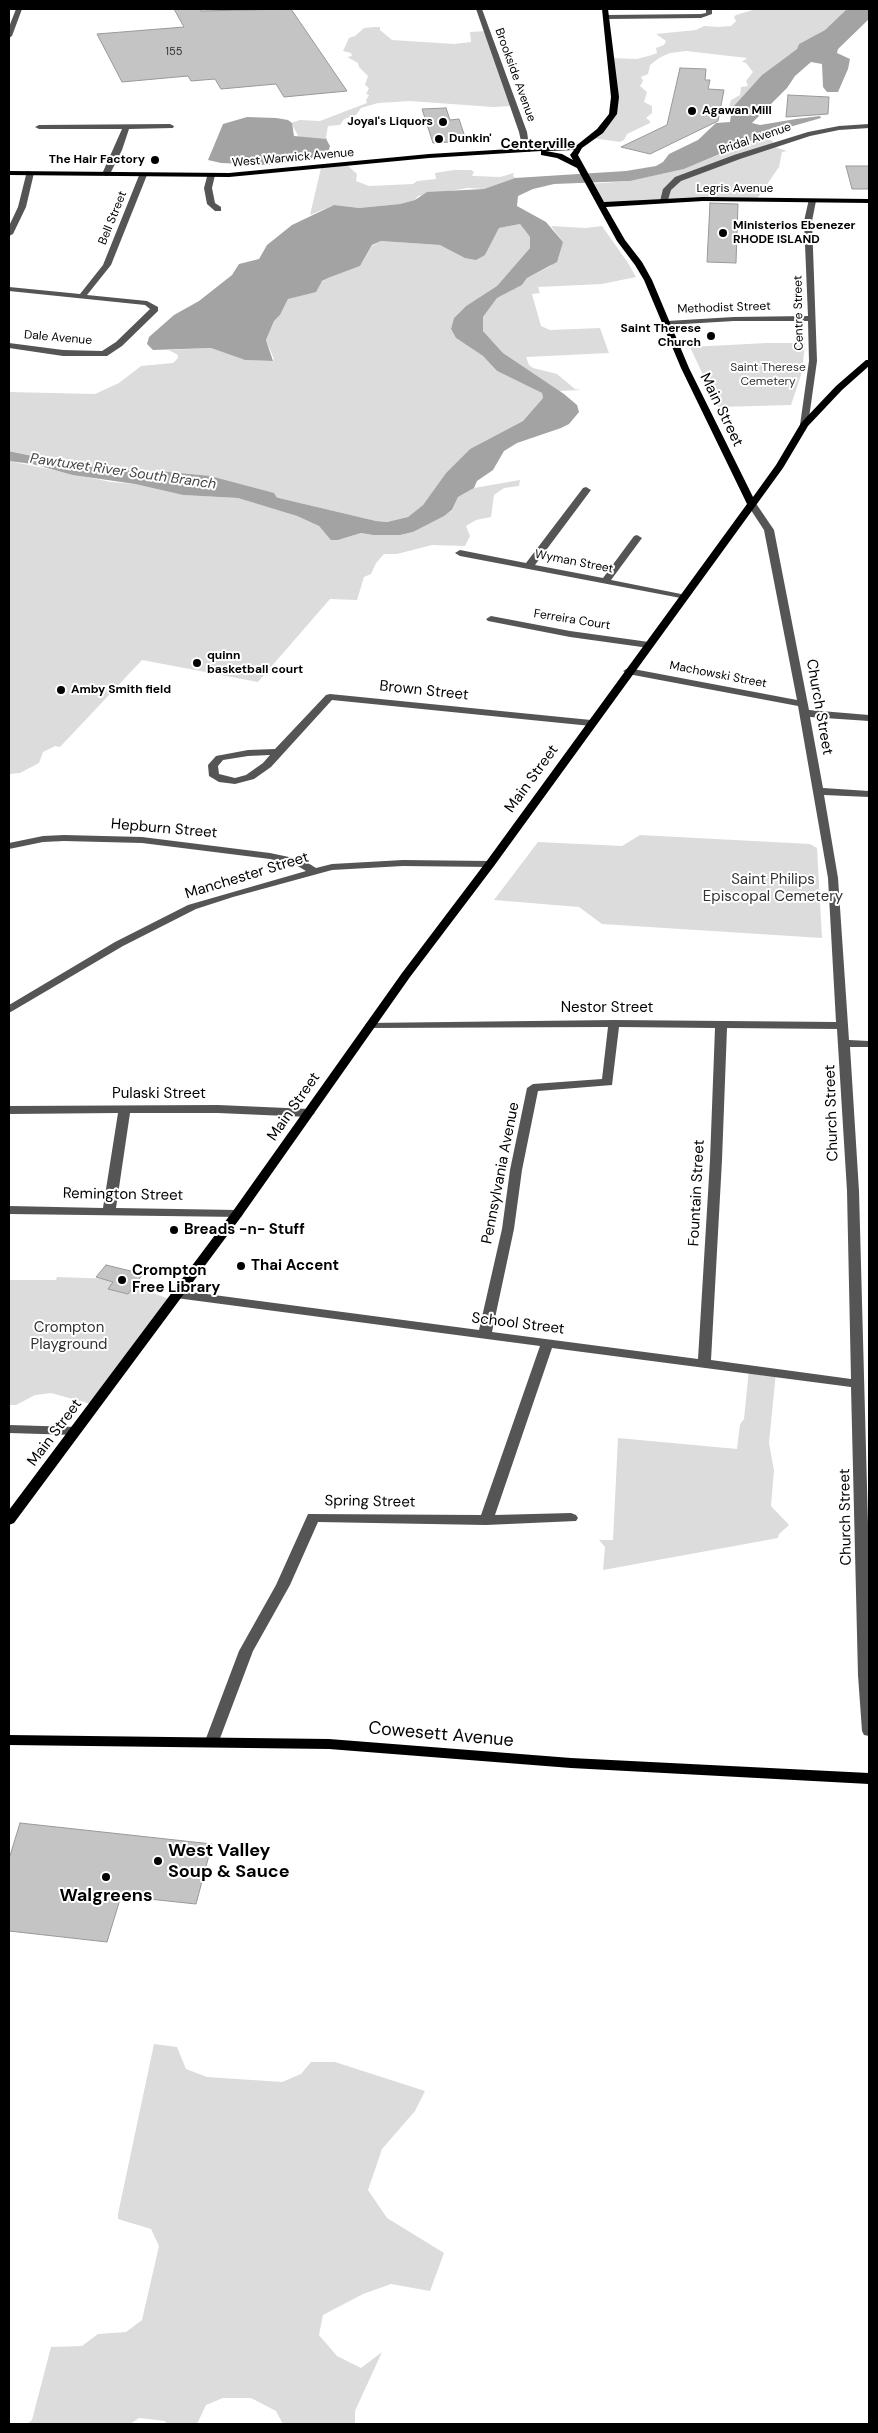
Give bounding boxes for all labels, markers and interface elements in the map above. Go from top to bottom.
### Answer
street label: Brookside Avenue [491,26,539,124]
house number: 155 [166,45,182,59]
place label: Agawan Mill [702,104,772,118]
marker: Agawan Mill [686,105,698,117]
place label: Joyal's Liquors [347,115,433,129]
marker: Joyal's Liquors [437,116,449,128]
street label: Bridal Avenue [717,120,793,158]
place label: Dunkin' [449,132,492,146]
marker: Dunkin' [433,133,445,145]
district label: Centerville [500,136,576,152]
street label: West Warwick Avenue [231,145,355,171]
place label: The Hair Factory [49,153,145,167]
marker: The Hair Factory [149,154,161,166]
street label: Legris Avenue [697,182,773,196]
street label: Bell Street [96,189,130,247]
place label: Ministerios Ebenezer RHODE ISLAND [733,219,856,247]
marker: Ministerios Ebenezer RHODE ISLAND [717,227,729,239]
street label: Centre Street [791,275,807,351]
street label: Methodist Street [677,299,771,317]
place label: Saint Therese Church [621,322,701,350]
street label: Dale Avenue [23,328,93,348]
marker: Saint Therese Church [705,330,717,342]
park label: Saint Therese Cemetery [730,361,806,389]
street label: Main Street [695,370,747,450]
water label: Pawtuxet River South Branch [29,451,217,493]
street label: Wyman Street [534,547,614,577]
street label: Ferreira Court [533,607,611,633]
place label: quinn basketball court [207,649,303,677]
marker: quinn basketball court [191,657,203,669]
street label: Church Street [802,658,836,756]
street label: Machowski Street [668,659,768,691]
street label: Brown Street [379,677,469,705]
place label: Amby Smith field [71,683,171,697]
marker: Amby Smith field [55,684,67,696]
street label: Main Street [501,742,563,816]
street label: Hepburn Street [110,815,218,843]
street label: Manchester Street [183,849,311,903]
park label: Saint Philips Episcopal Cemetery [703,871,843,906]
street label: Nestor Street [561,999,653,1017]
street label: Church Street [821,1064,843,1162]
street label: Main Street [264,1069,324,1145]
street label: Pulaski Street [112,1085,206,1103]
street label: Pennsylvania Avenue [478,1101,524,1245]
street label: Fountain Street [685,1139,709,1247]
street label: Remington Street [63,1185,183,1205]
place label: Breads -n- Stuff [184,1221,305,1239]
marker: Breads -n- Stuff [168,1224,180,1236]
place label: Thai Accent [251,1257,339,1275]
marker: Thai Accent [235,1260,247,1272]
place label: Crompton Free Library [132,1262,220,1297]
marker: Crompton Free Library [116,1274,128,1286]
street label: School Street [470,1309,566,1339]
park label: Crompton Playground [31,1319,107,1354]
street label: Main Street [24,1396,86,1470]
street label: Church Street [836,1468,856,1566]
street label: Spring Street [324,1492,416,1512]
street label: Cowesett Avenue [367,1718,515,1752]
place label: West Valley Soup & Sauce [168,1840,290,1882]
marker: West Valley Soup & Sauce [152,1855,164,1867]
marker: Walgreens [100,1871,112,1883]
place label: Walgreens [60,1885,152,1907]

